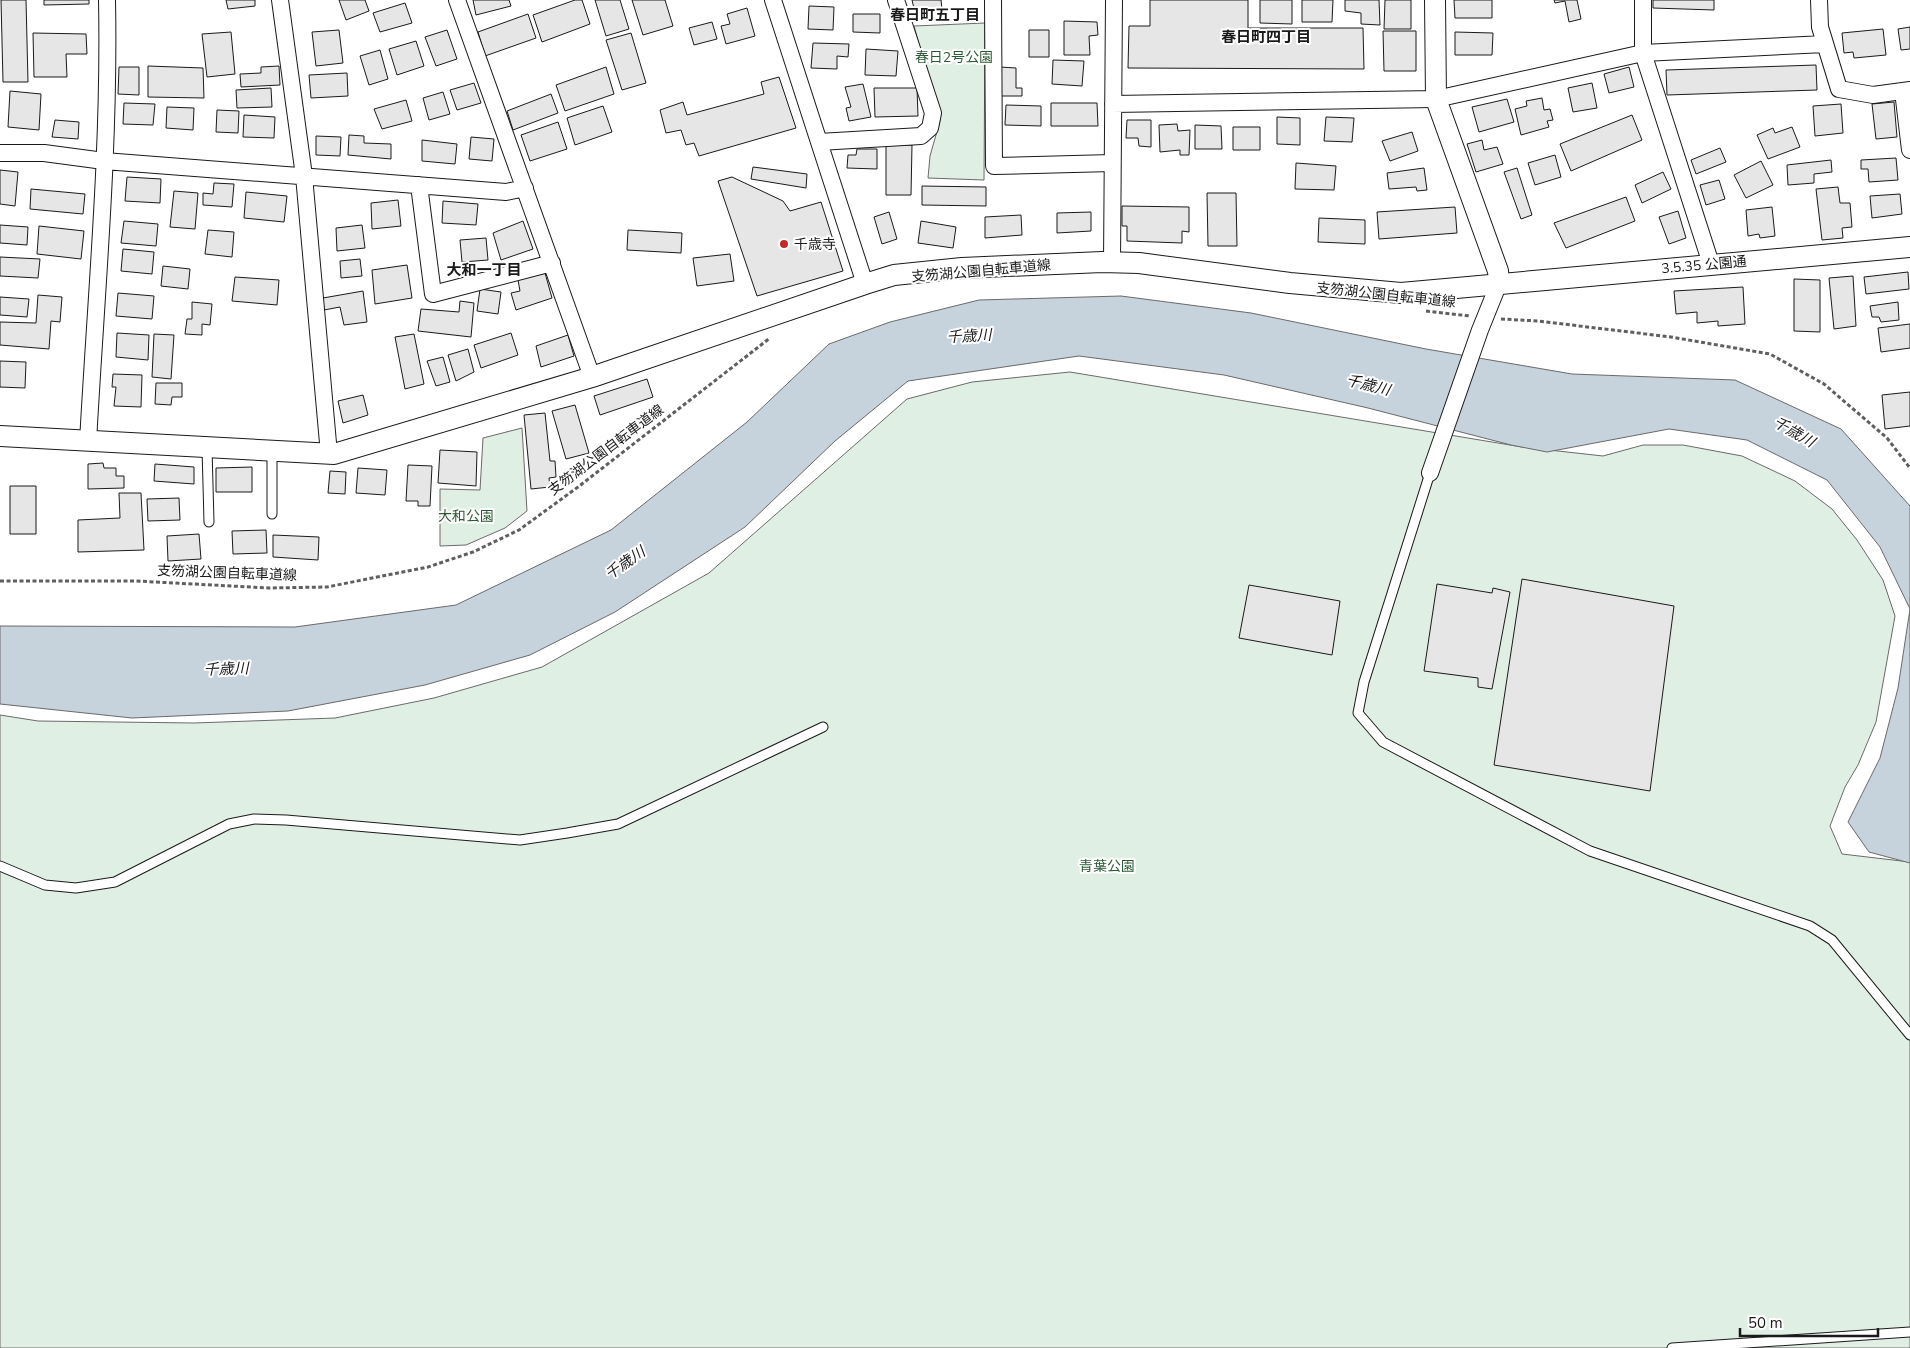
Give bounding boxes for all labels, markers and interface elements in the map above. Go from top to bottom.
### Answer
district label: 春日町五丁目 [890,5,980,25]
district label: 春日町四丁目 [1221,27,1311,47]
park label: 春日2号公園 [915,48,993,67]
place label: 千歳寺 [794,235,836,254]
marker: 千歳寺 [778,238,790,250]
street label: 3.5.35 公園通 [1661,252,1747,278]
street label: 支笏湖公園自転車道線 [910,255,1052,287]
district label: 大和一丁目 [446,260,522,280]
street label: 支笏湖公園自転車道線 [1315,278,1457,312]
water label: 千歳川 [946,325,994,347]
water label: 千歳川 [1344,370,1394,401]
street label: 支笏湖公園自転車道線 [544,400,668,500]
water label: 千歳川 [1770,412,1820,453]
park label: 大和公園 [438,507,494,526]
water label: 千歳川 [601,541,651,584]
street label: 支笏湖公園自転車道線 [157,561,297,585]
water label: 千歳川 [203,658,251,680]
park label: 青葉公園 [1079,857,1135,876]
scale bar [1740,1306,1878,1338]
text: 50 m [1748,1313,1783,1333]

